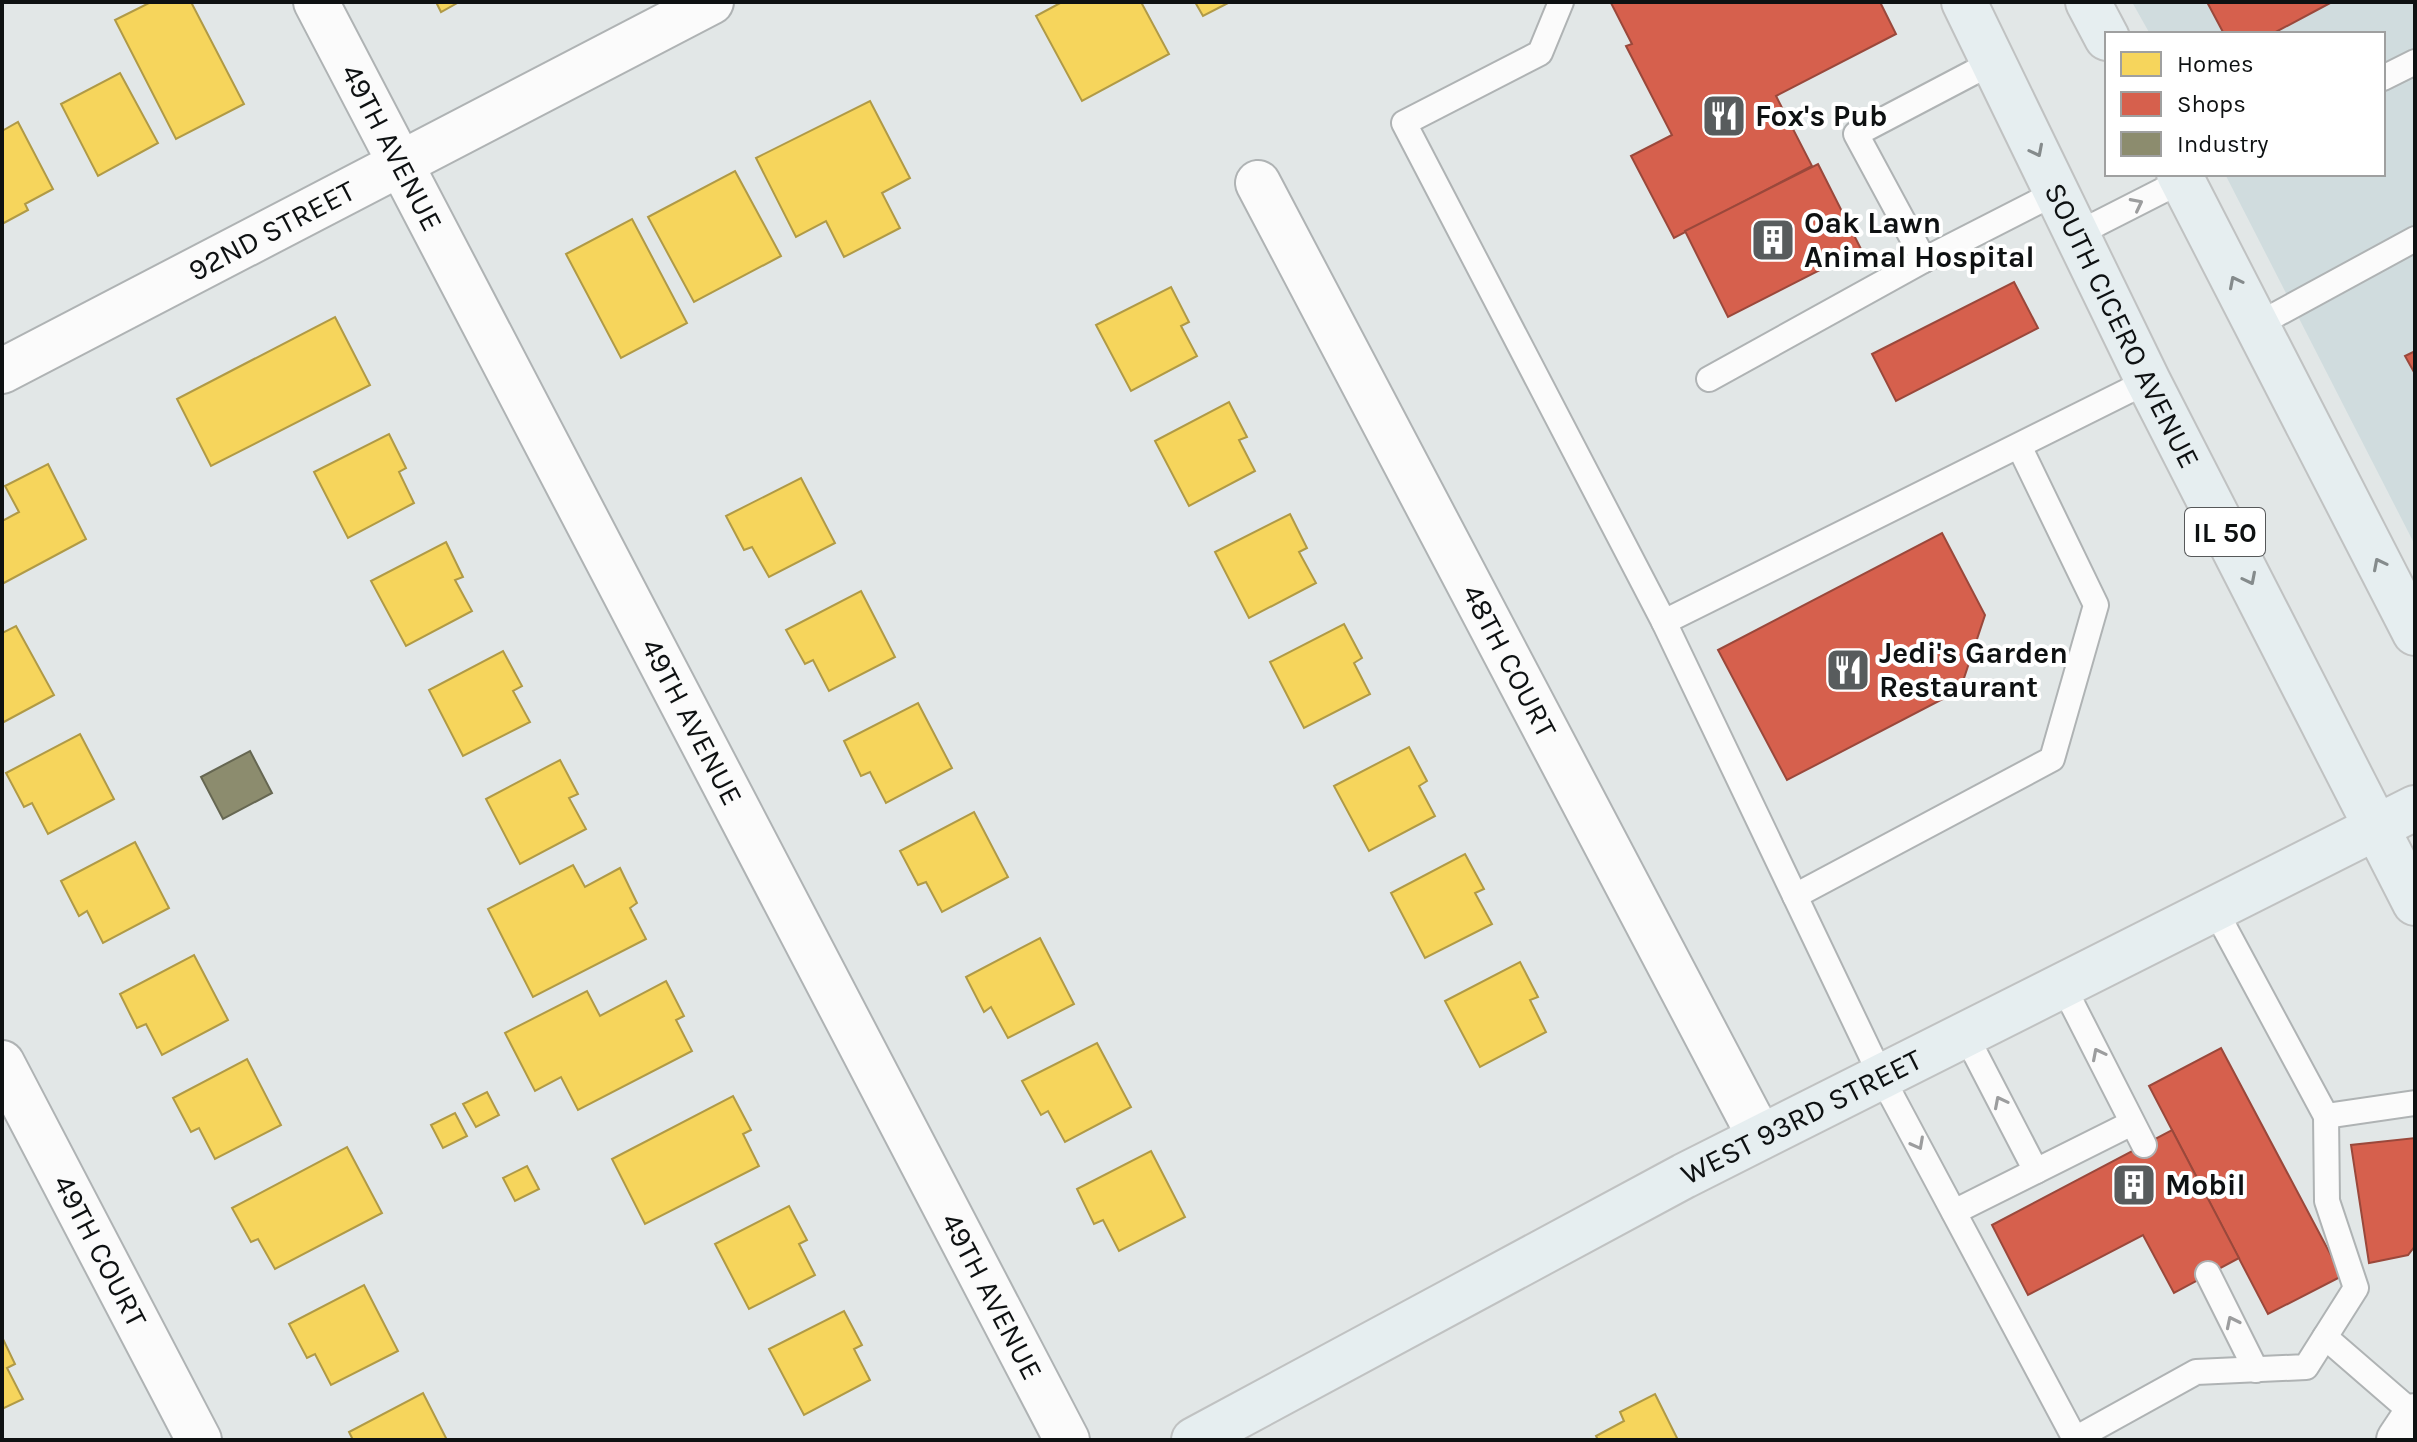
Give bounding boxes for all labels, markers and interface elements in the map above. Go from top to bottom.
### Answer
legend [2105,32,2385,176]
text: Homes [2177,50,2254,78]
street label: 49TH AVENUE [333,58,450,237]
text: Shops [2177,90,2246,118]
restaurant icon: Fox's Pub [1700,92,1748,140]
place label: Fox's Pub [1755,98,1887,134]
text: Industry [2177,130,2268,158]
one-way arrow [2027,143,2043,157]
street label: 92ND STREET [182,173,361,289]
street label: SOUTH CICERO AVENUE [2037,177,2207,474]
one-way arrow [2128,198,2143,214]
place label: Oak Lawn Animal Hospital [1804,205,2035,275]
building icon: Oak Lawn Animal Hospital [1749,216,1797,264]
one-way arrow [2230,276,2245,291]
road number: IL 50 [2185,508,2265,556]
one-way arrow [2374,557,2389,572]
one-way arrow [2240,571,2255,586]
street label: 48TH COURT [1454,578,1565,744]
street label: 49TH AVENUE [633,632,750,811]
place label: Jedi's Garden Restaurant [1879,635,2068,705]
restaurant icon: Jedi's Garden Restaurant [1824,646,1872,694]
street label: WEST 93RD STREET [1675,1041,1928,1193]
one-way arrow [2092,1048,2107,1063]
one-way arrow [1995,1096,2010,1111]
one-way arrow [1908,1136,1923,1150]
building icon: Mobil [2110,1161,2158,1209]
place label: Mobil [2165,1167,2246,1203]
street label: 49TH COURT [46,1168,155,1333]
street label: 49TH AVENUE [933,1206,1050,1386]
one-way arrow [2226,1315,2242,1330]

